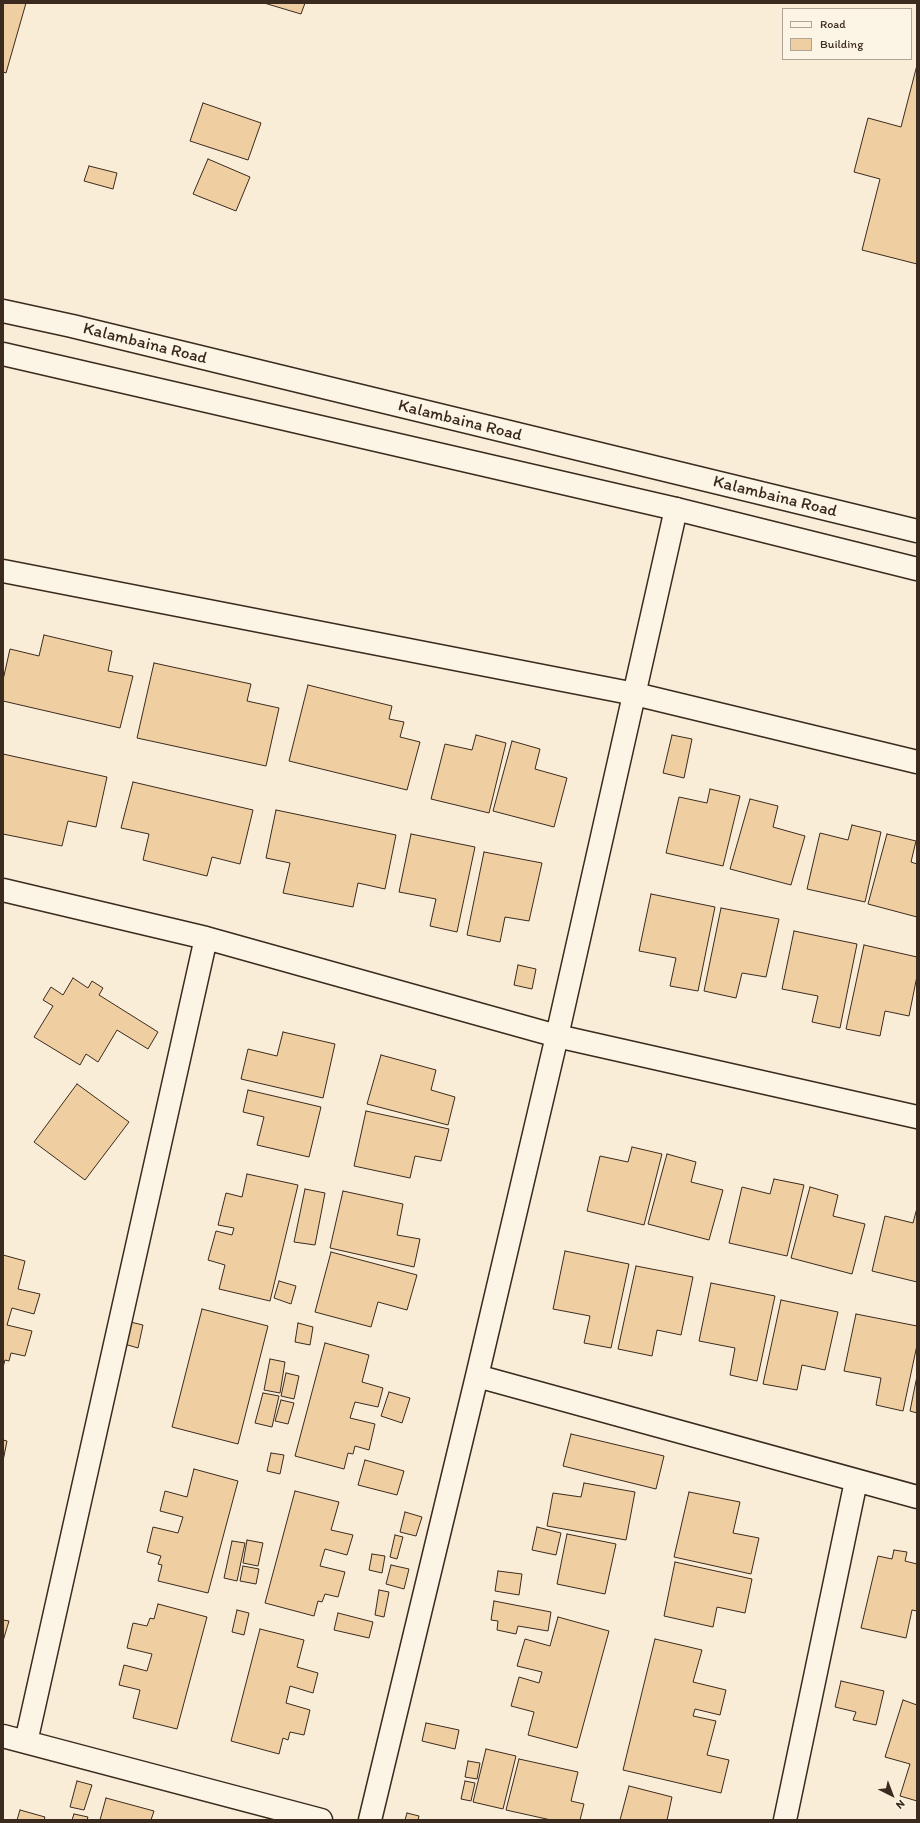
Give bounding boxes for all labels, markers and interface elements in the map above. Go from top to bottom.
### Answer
legend [782,8,912,60]
text: Road [820,17,846,31]
text: Building [820,37,863,51]
street label: Kalambaina Road [81,319,209,369]
street label: Kalambaina Road [396,396,524,446]
street label: Kalambaina Road [711,472,839,522]
north arrow [872,1775,912,1815]
text: N [893,1797,907,1812]

